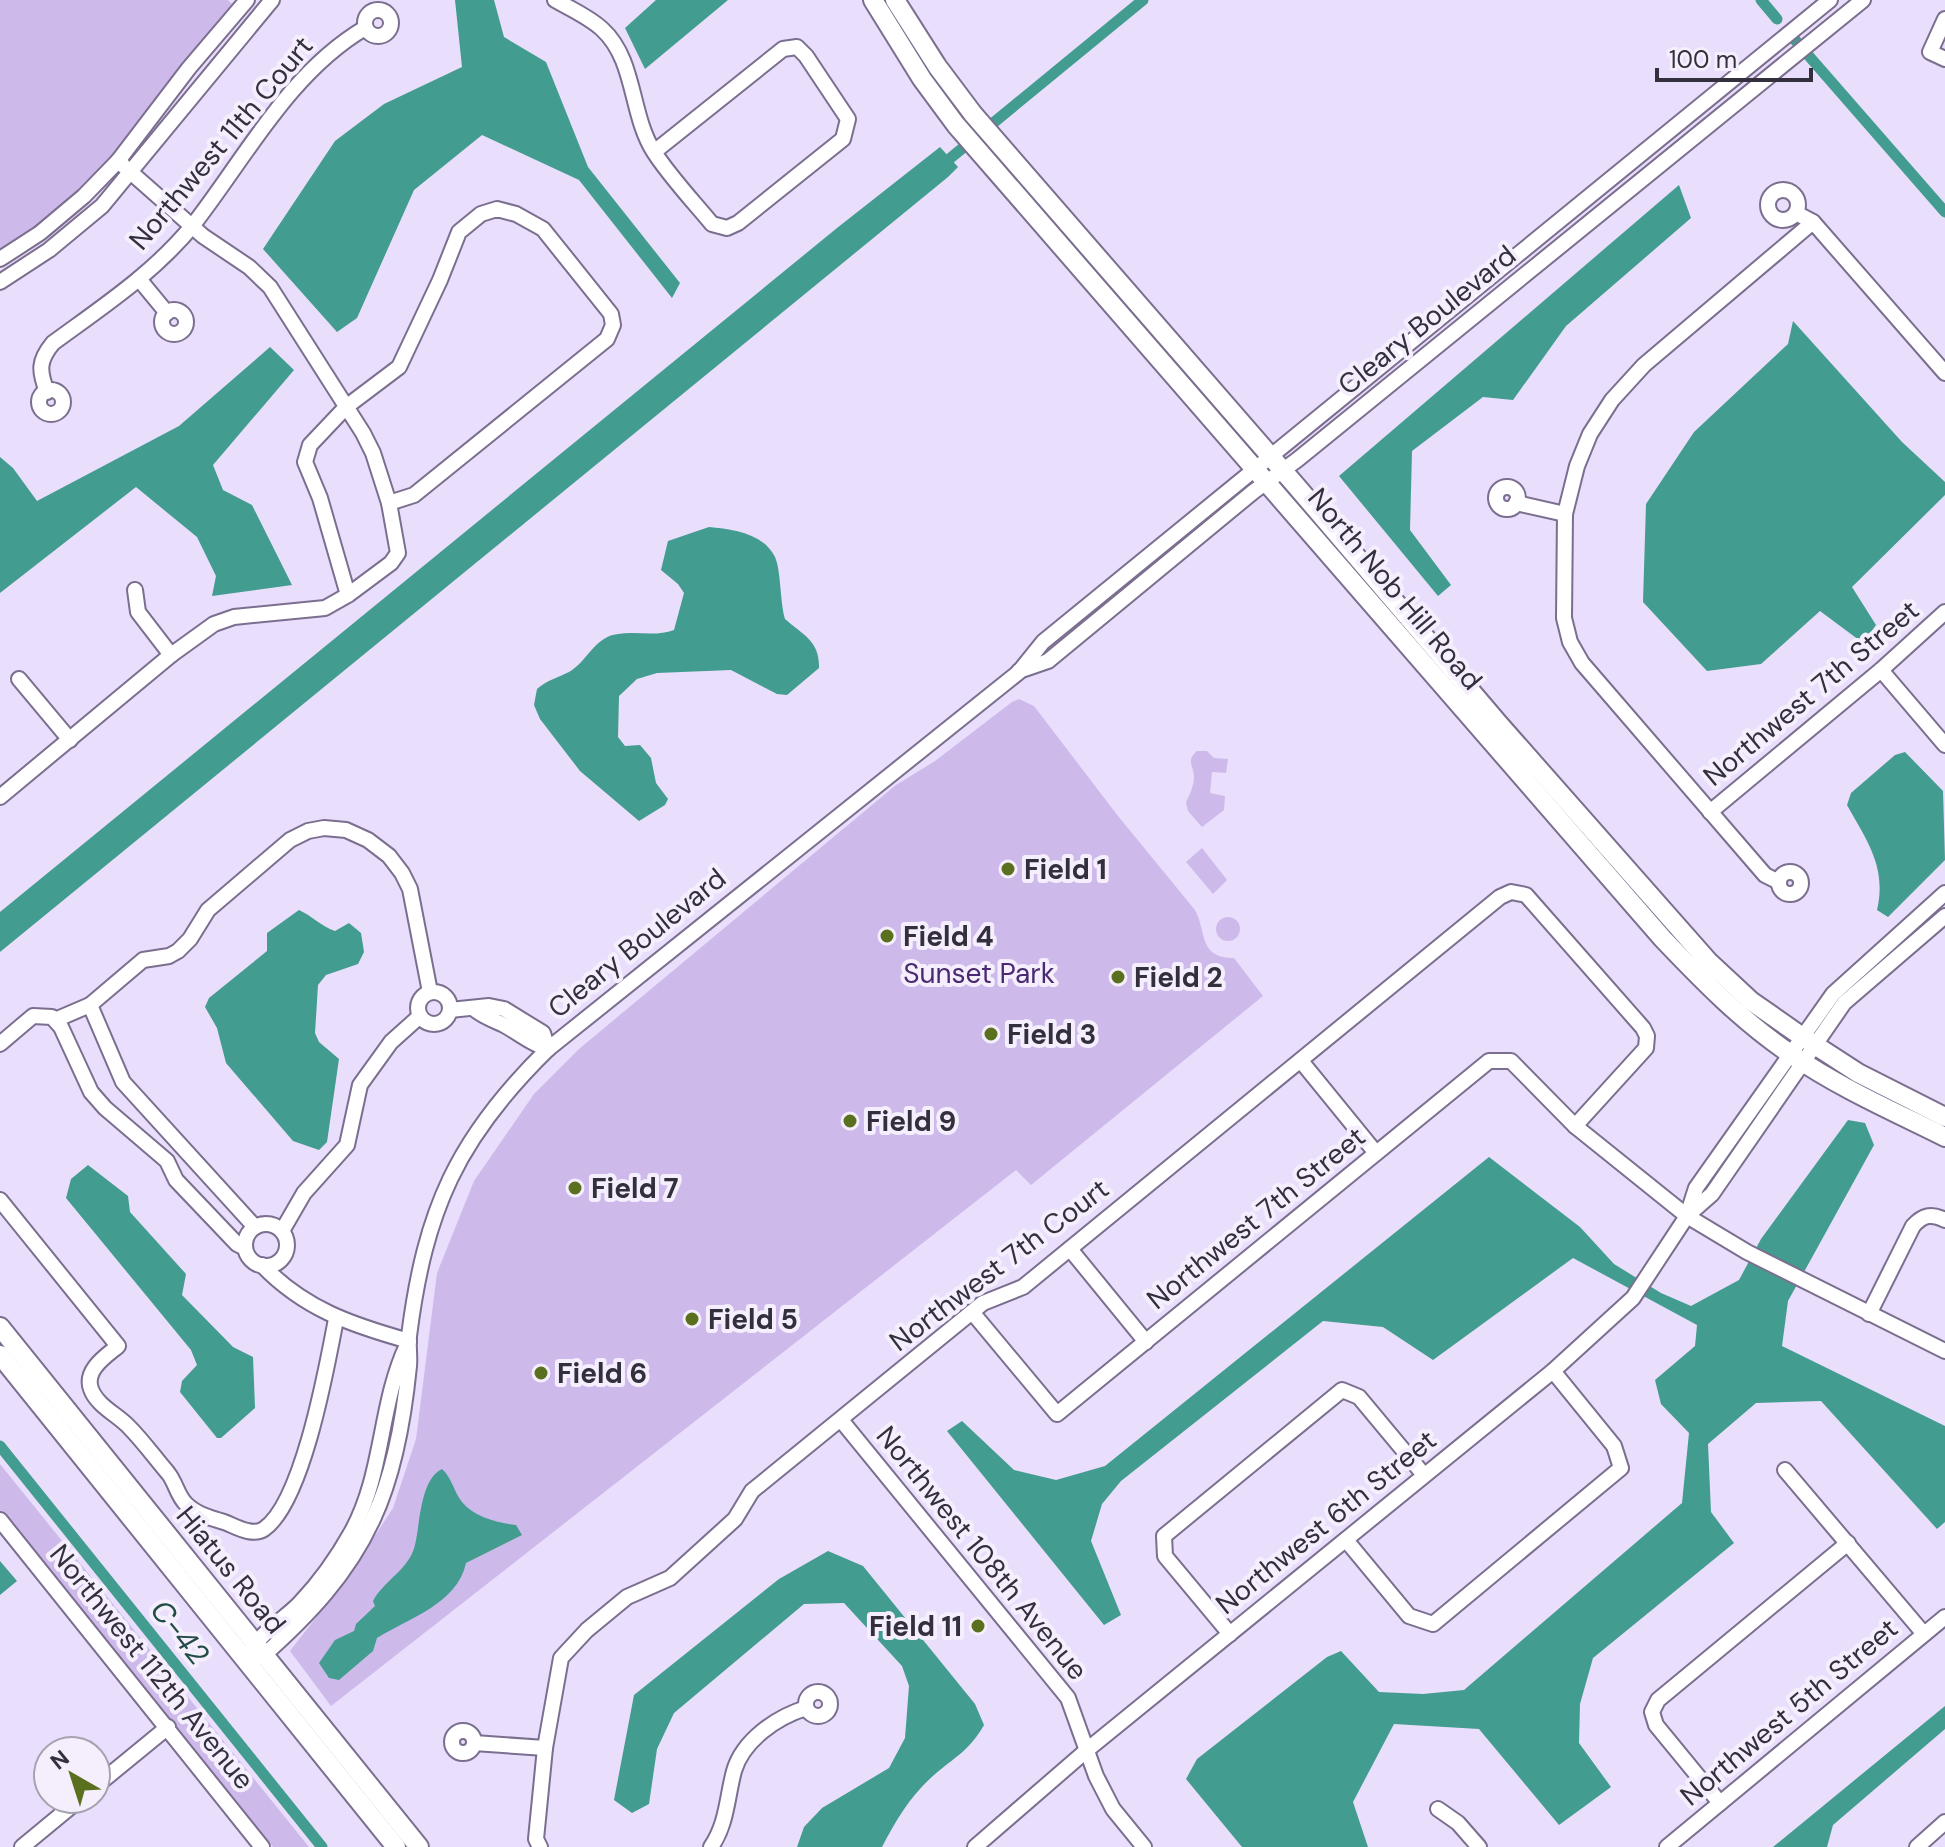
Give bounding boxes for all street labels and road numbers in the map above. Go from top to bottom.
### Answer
street label: Northwest 11th Court [121,28,321,258]
street label: Cleary Boulevard [1330,237,1524,403]
street label: North Nob Hill Road [1300,480,1490,698]
street label: Northwest 7th Street [1695,592,1927,794]
street label: Cleary Boulevard [540,860,734,1026]
street label: Northwest 7th Street [1139,1118,1373,1318]
street label: Northwest 7th Court [882,1170,1116,1360]
street label: Northwest 108th Avenue [868,1418,1096,1688]
street label: Northwest 6th Street [1208,1422,1444,1622]
street label: Hiatus Road [168,1498,294,1642]
street label: Northwest 112th Avenue [43,1538,261,1796]
street label: Northwest 5th Street [1673,1610,1905,1814]

